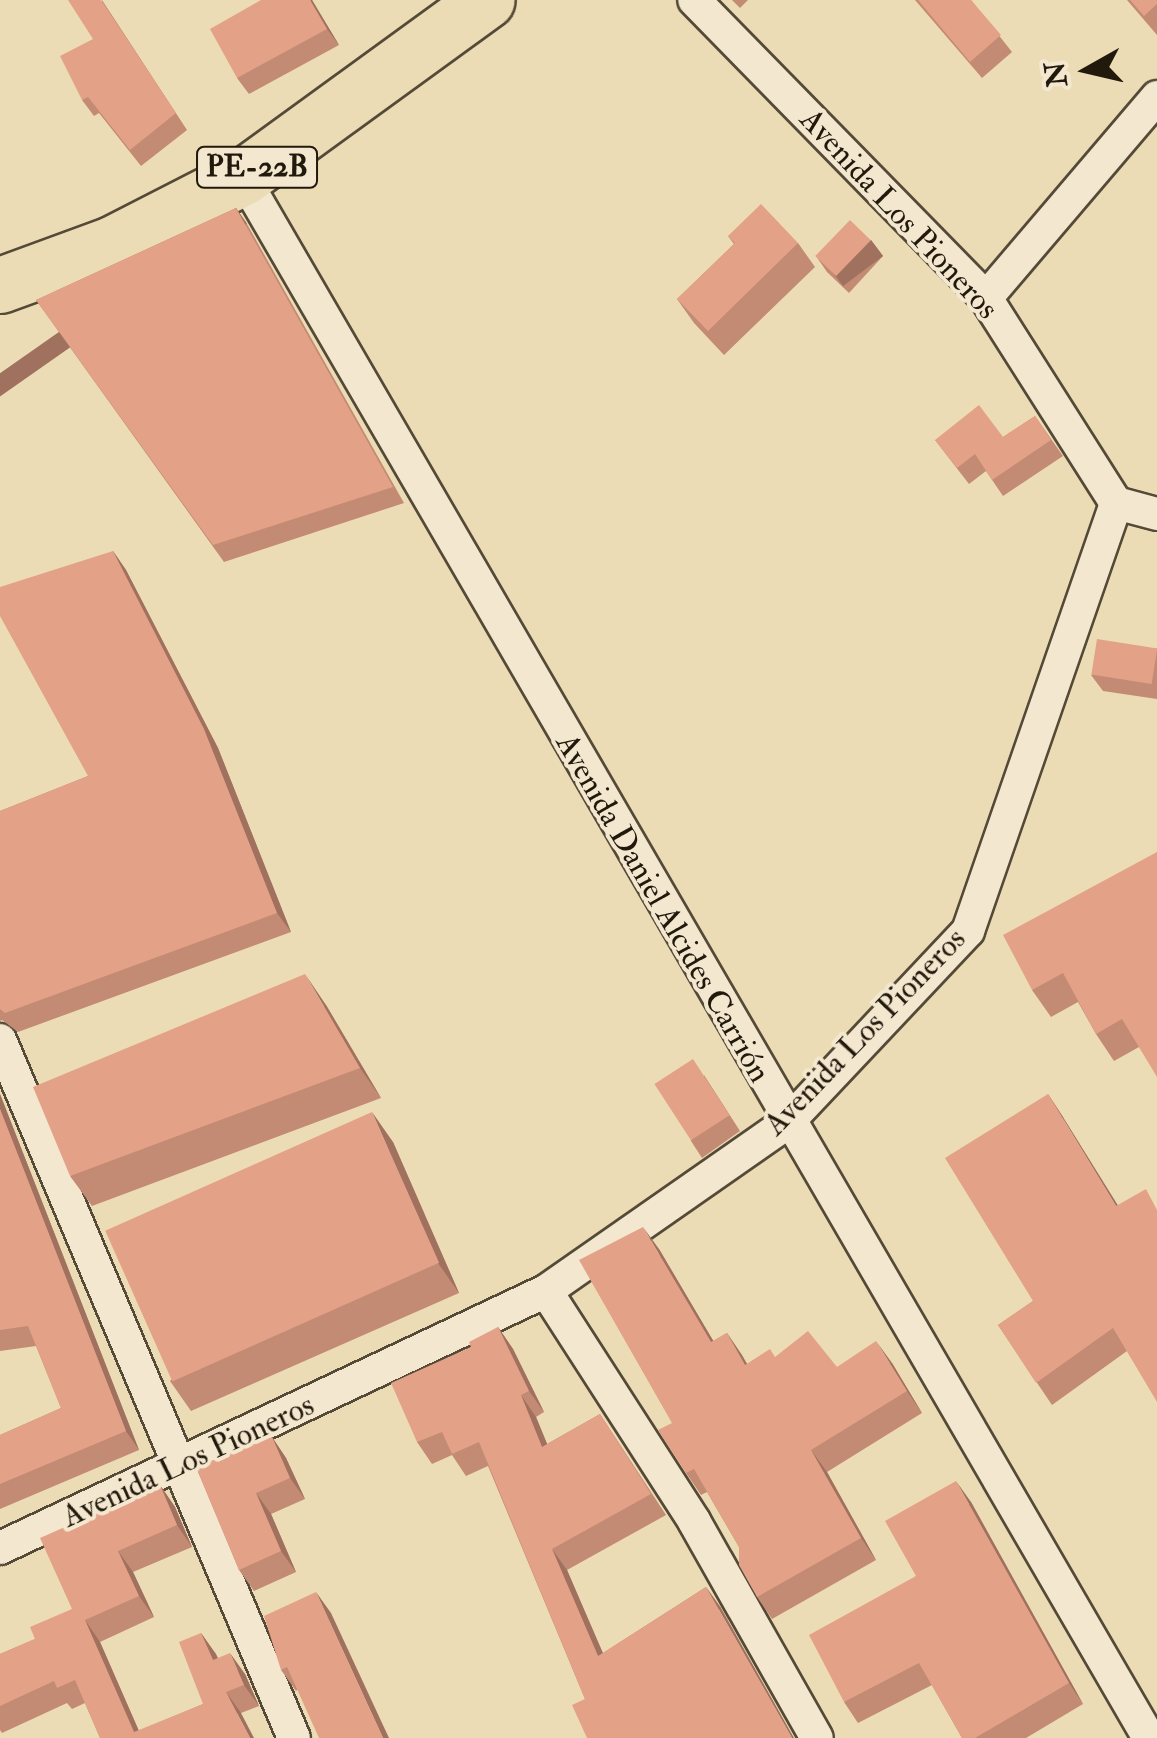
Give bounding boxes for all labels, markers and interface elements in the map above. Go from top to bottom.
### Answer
north arrow [1037,20,1137,120]
text: N [1038,59,1076,89]
street label: Avenida Los Pioneros [792,101,1006,327]
road number: PE-22B [194,142,320,192]
street label: Avenida Daniel Alcides Carrión [547,727,779,1089]
street label: Avenida Los Pioneros [756,920,974,1144]
street label: Avenida Los Pioneros [56,1386,320,1536]

